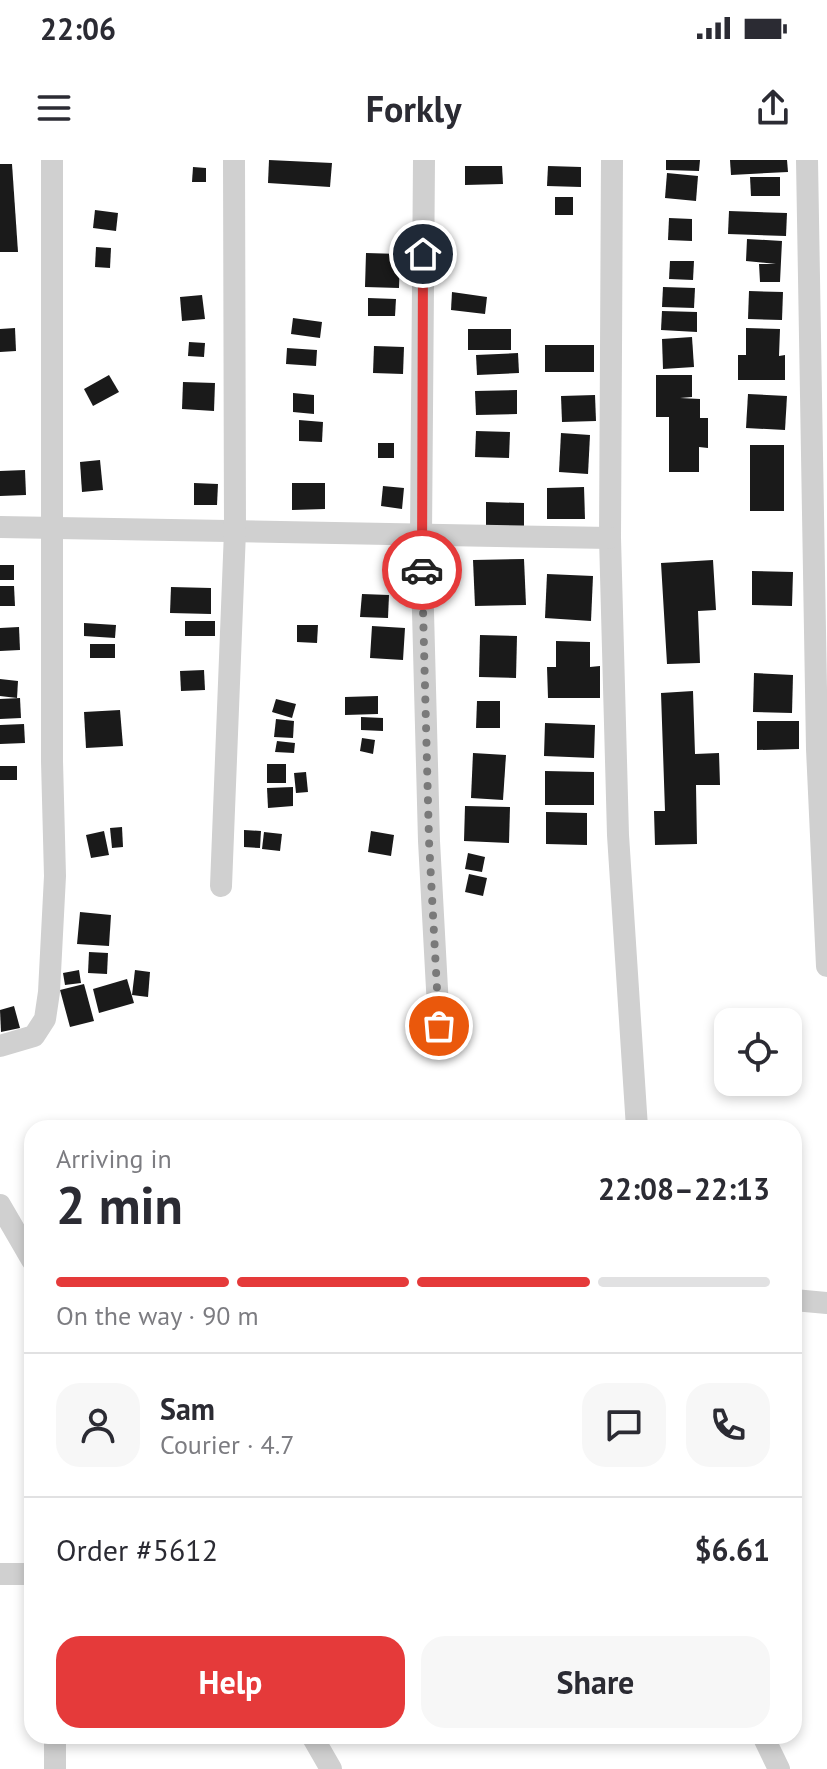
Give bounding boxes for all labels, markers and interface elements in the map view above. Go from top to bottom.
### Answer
text: 22:06 [40,9,116,48]
text: Forkly [366,85,461,132]
icon: menu [32,86,76,130]
icon: share [751,86,795,130]
pin [389,220,457,288]
icon: home [401,232,445,276]
courier [382,530,462,610]
icon: car [400,548,444,592]
pin [405,992,473,1060]
icon: bag [417,1004,461,1048]
map controls [714,1008,802,1096]
button: locate [714,1008,802,1096]
text: Arriving in [56,1142,172,1175]
text: 22:08–22:13 [598,1169,770,1208]
text: 2 min [56,1171,183,1238]
text: On the way · 90 m [56,1299,259,1332]
button: person [56,1383,140,1467]
button: chat [582,1383,666,1467]
button: phone [686,1383,770,1467]
text: Sam [160,1389,215,1428]
text: Courier · 4.7 [160,1428,294,1461]
text: Order #5612 [56,1530,218,1569]
text: $6.61 [695,1530,770,1569]
button: Help [56,1636,405,1728]
button: Share [421,1636,770,1728]

